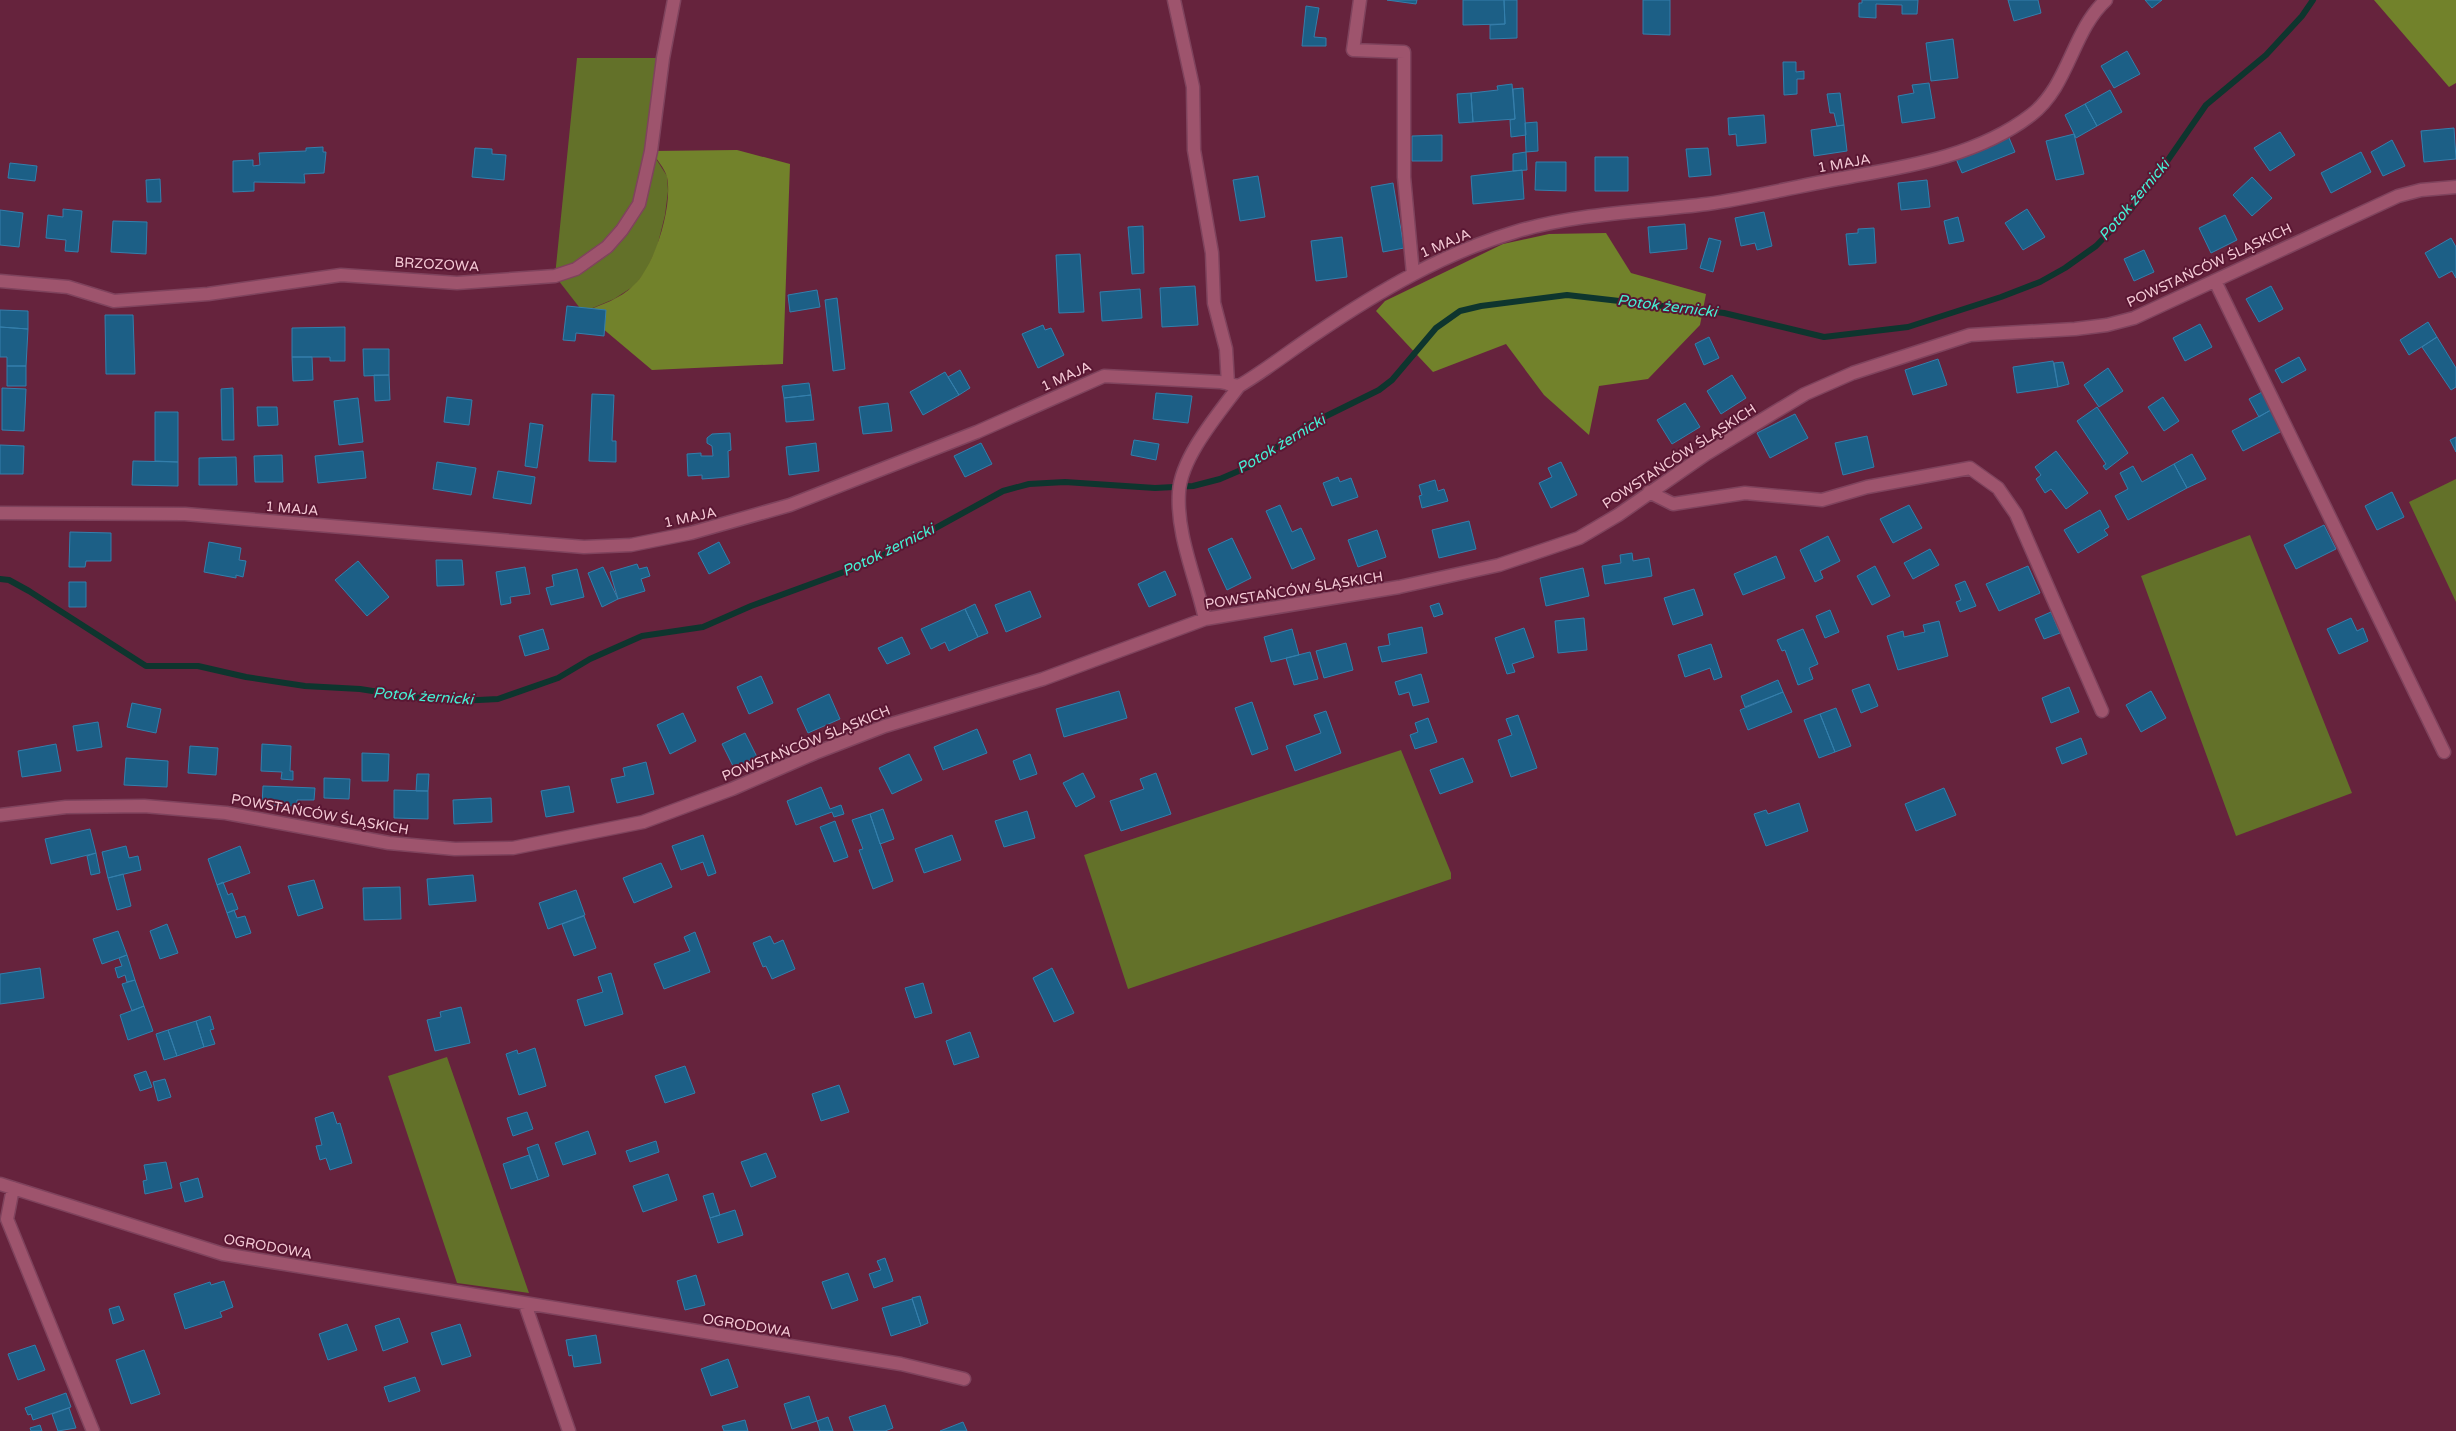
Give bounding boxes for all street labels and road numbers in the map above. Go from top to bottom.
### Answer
street label: 1 MAJA [1816,150,1872,176]
street label: POWSTAŃCÓW ŚLĄSKICH [2124,220,2294,311]
street label: 1 MAJA [1417,225,1473,262]
street label: BRZOZOWA [394,254,480,275]
street label: 1 MAJA [1038,358,1094,395]
street label: POWSTAŃCÓW ŚLĄSKICH [1599,400,1759,513]
street label: 1 MAJA [265,498,319,519]
street label: 1 MAJA [662,504,718,531]
street label: POWSTAŃCÓW ŚLĄSKICH [1204,568,1384,613]
street label: POWSTAŃCÓW ŚLĄSKICH [719,702,893,785]
street label: POWSTAŃCÓW ŚLĄSKICH [230,790,410,839]
street label: OGRODOWA [222,1230,314,1263]
street label: OGRODOWA [701,1310,793,1341]

